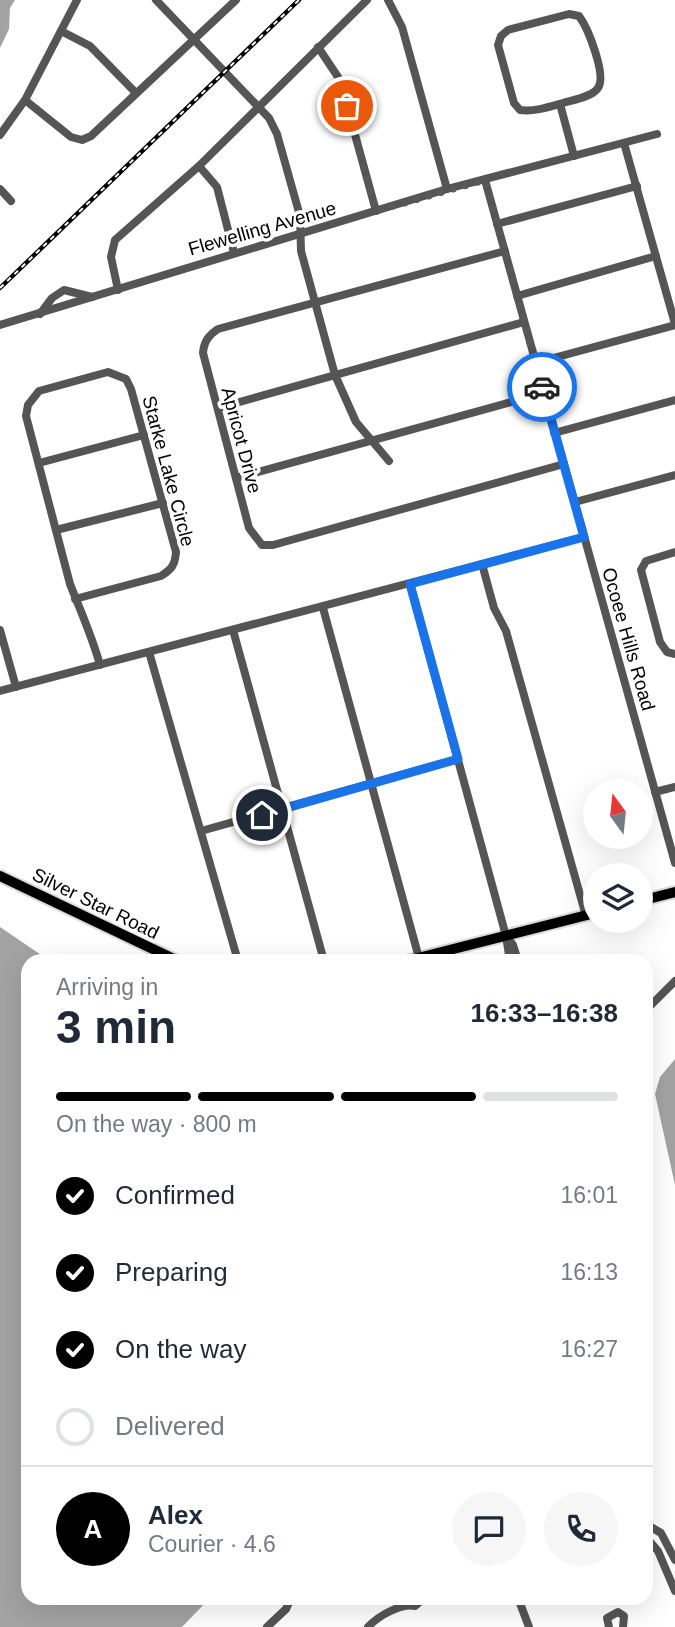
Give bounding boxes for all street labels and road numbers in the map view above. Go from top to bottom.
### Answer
street label: Flewelling Avenue [186,197,338,260]
street label: Apricot Drive [217,385,266,495]
street label: Starke Lake Circle [138,393,199,549]
street label: Ocoee Hills Road [598,565,659,713]
street label: Silver Star Road [29,864,163,943]

